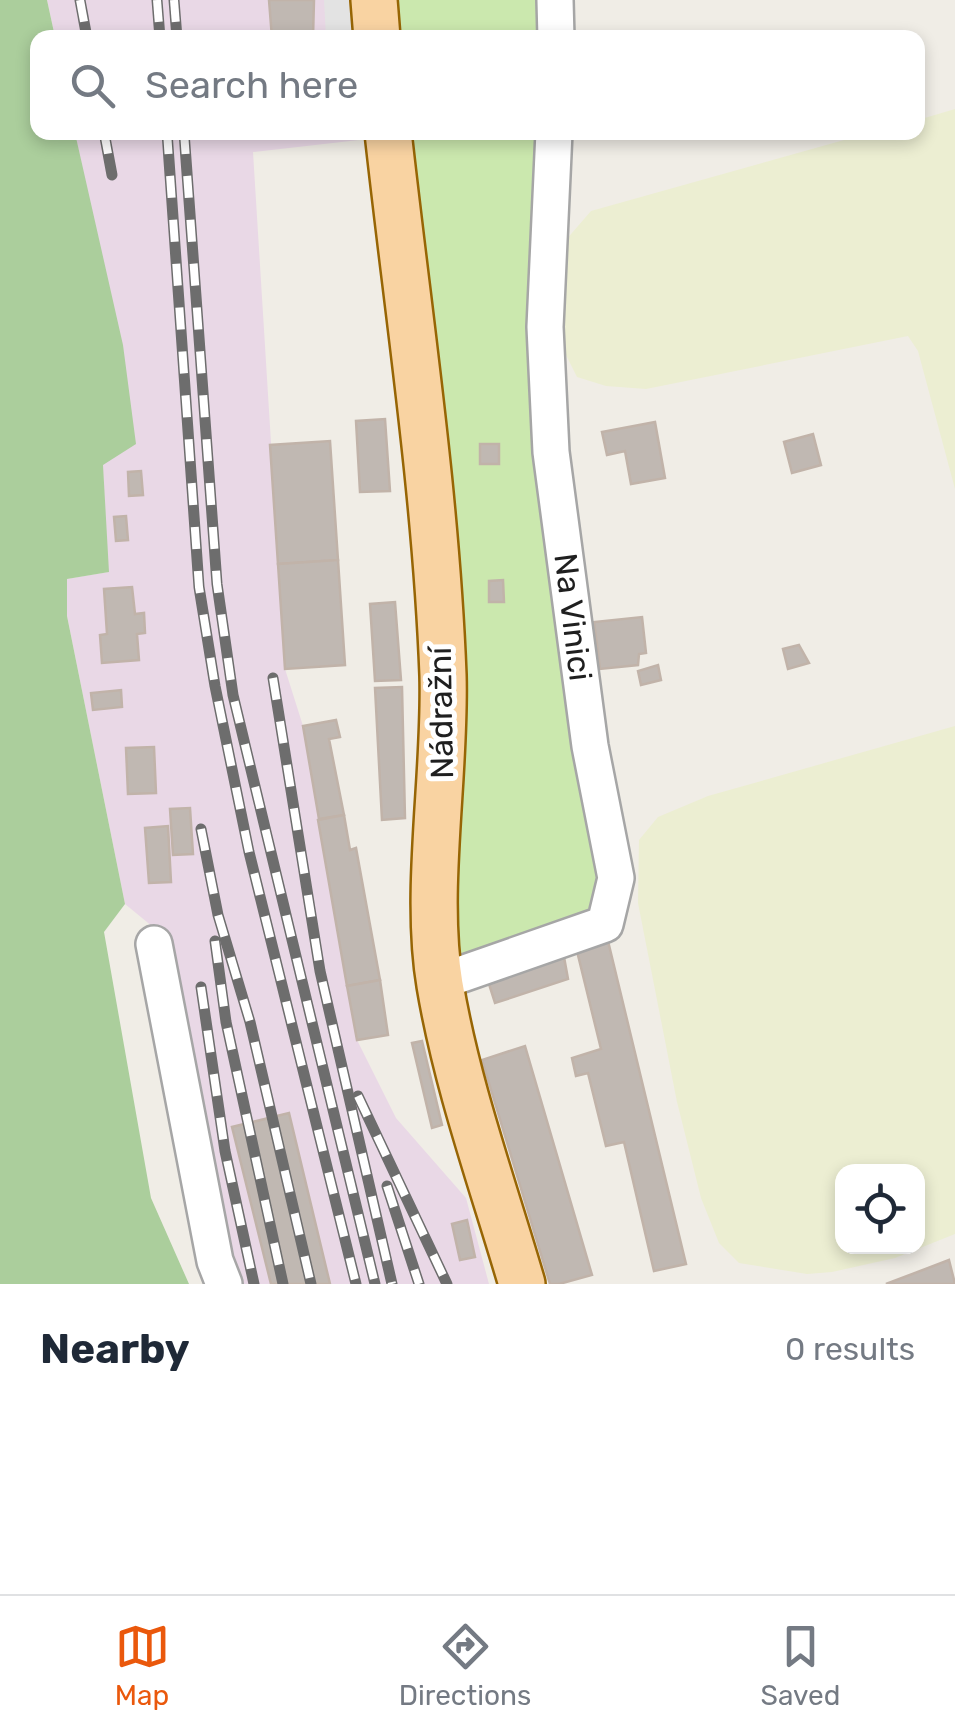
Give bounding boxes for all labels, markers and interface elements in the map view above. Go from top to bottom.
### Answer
search box [30,30,925,140]
icon: search [65,58,120,113]
text: Search here [145,62,358,108]
street label: Na Vinici [546,551,600,683]
street label: Nádražní [421,644,461,779]
map controls [835,1164,925,1254]
button: locate [835,1164,925,1254]
text: Nearby [40,1324,190,1374]
text: 0 results [785,1330,915,1368]
tab: Map [115,1619,170,1712]
tab: Directions [399,1619,531,1712]
tab: Saved [760,1619,840,1712]

